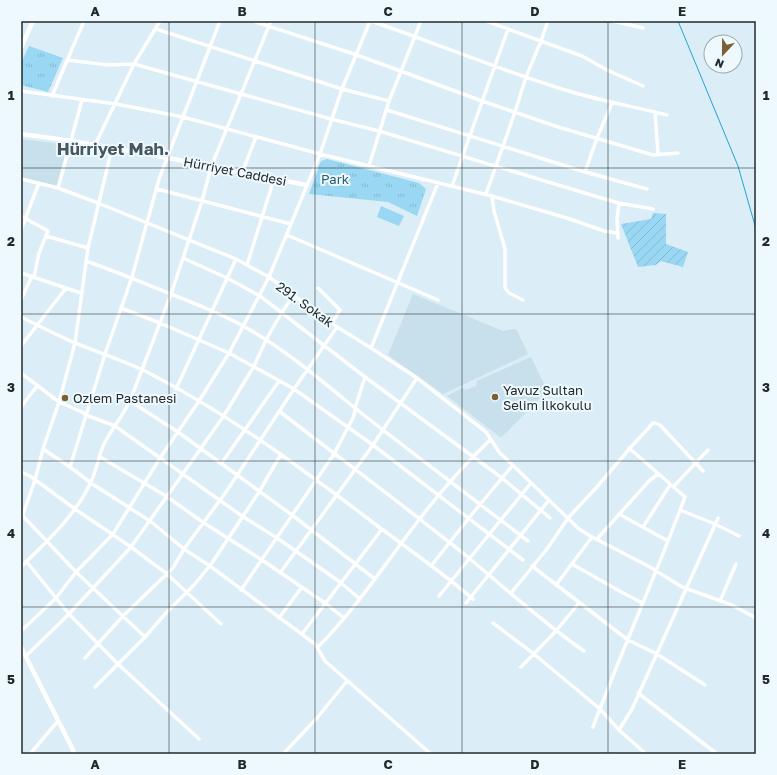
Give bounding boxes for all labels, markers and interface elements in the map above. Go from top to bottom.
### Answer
text: A [90,3,100,19]
text: B [237,3,247,19]
text: C [383,3,393,19]
text: D [530,3,540,19]
text: E [678,3,686,19]
north arrow [703,34,743,74]
text: N [713,56,725,71]
text: 1 [8,87,15,103]
text: 1 [763,87,770,103]
district label: Hürriyet Mah. [57,138,169,159]
street label: Hürriyet Caddesi [182,153,288,189]
park label: Park [321,171,350,187]
text: 2 [7,233,15,249]
text: 2 [762,233,770,249]
street label: 291. Sokak [273,278,337,331]
text: 3 [7,379,15,395]
text: 3 [762,379,770,395]
place label: Yavuz Sultan Selim İlkokulu [503,382,592,413]
place label: Ozlem Pastanesi [73,390,177,406]
marker: Yavuz Sultan Selim İlkokulu [490,392,500,402]
marker: Ozlem Pastanesi [60,393,70,403]
text: 4 [7,525,15,541]
text: 4 [762,525,770,541]
text: 5 [7,671,15,687]
text: 5 [762,671,770,687]
text: A [90,756,100,772]
text: B [237,756,247,772]
text: C [383,756,393,772]
text: D [530,756,540,772]
text: E [678,756,686,772]

